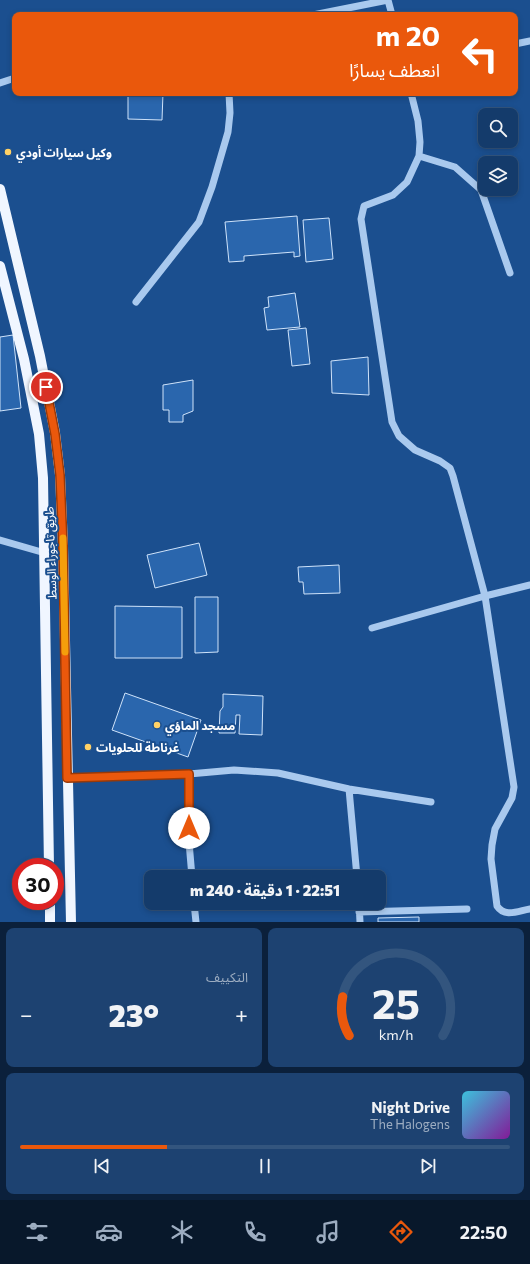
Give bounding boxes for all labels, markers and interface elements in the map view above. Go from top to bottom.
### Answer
text: 20 m [376,18,440,52]
icon: left [454,28,506,80]
text: انعطف يسارًا [349,59,440,81]
map controls [478,108,518,196]
button: search [478,108,518,148]
place label: وكيل سيارات أودي [16,145,112,163]
marker: وكيل سيارات أودي [3,147,13,157]
button: layers [478,156,518,196]
pin [29,370,63,404]
icon: arrive [35,376,57,398]
street label: طريق تاجوراء الوسط [41,506,61,600]
place label: مسجد الماؤي [165,718,235,736]
marker: مسجد الماؤي [152,720,162,730]
place label: غرناطة للحلويات [96,740,180,755]
marker: غرناطة للحلويات [83,742,93,752]
position arrow [168,807,210,849]
speed limit sign: 30 [12,858,64,910]
text: 22:51 · 1 دقيقة · 240 m [190,881,340,899]
text: التكييف [206,969,248,985]
text: 25 [372,976,420,1027]
text: 23° [109,996,159,1033]
text: − [20,1001,33,1028]
text: + [235,1001,248,1028]
text: km/h [379,1024,413,1042]
text: Night Drive [371,1098,450,1116]
text: The Halogens [370,1116,450,1132]
icon: previous [91,1155,113,1177]
icon: pause [254,1155,276,1177]
icon: next [417,1155,439,1177]
icon: filters [23,1218,51,1246]
icon: car [95,1218,123,1246]
icon: climate [168,1218,196,1246]
icon: phone [241,1218,269,1246]
icon: music [314,1218,342,1246]
icon: directions [387,1218,415,1246]
text: 22:50 [460,1221,508,1243]

